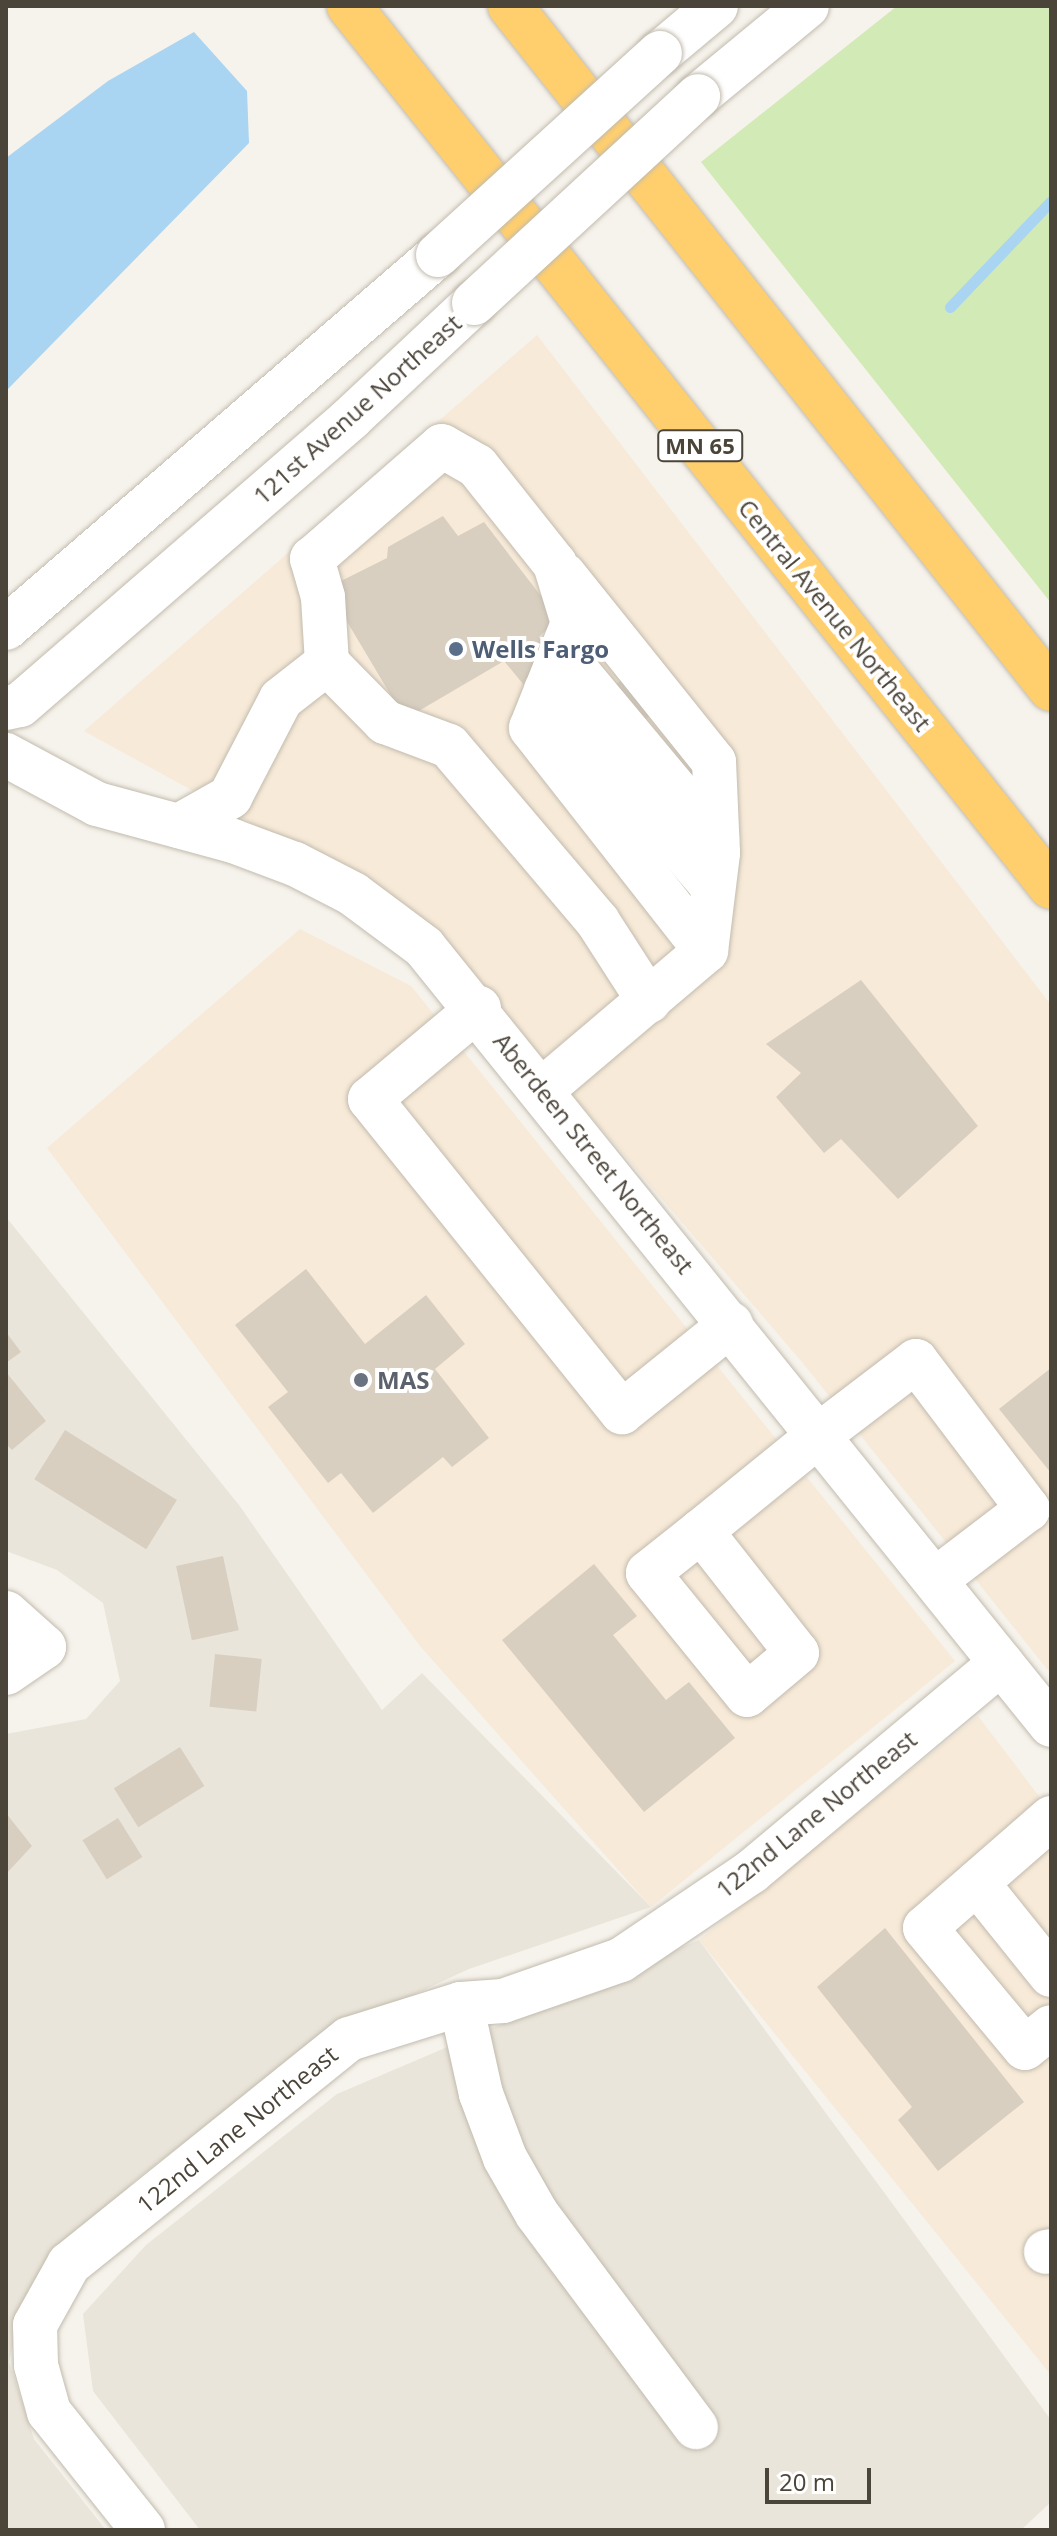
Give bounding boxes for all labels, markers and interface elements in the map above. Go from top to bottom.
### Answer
street label: 121st Avenue Northeast [247,308,467,510]
road number: MN 65 [656,428,744,464]
street label: Central Avenue Northeast [733,493,937,737]
place label: Wells Fargo [472,635,609,663]
marker: Wells Fargo [447,640,465,658]
street label: Aberdeen Street Northeast [488,1027,700,1279]
place label: MAS [377,1366,429,1394]
marker: MAS [352,1371,370,1389]
street label: 122nd Lane Northeast [710,1724,922,1904]
street label: 122nd Lane Northeast [131,2039,343,2219]
scale bar [769,2452,875,2502]
text: 20 m [779,2465,835,2498]

